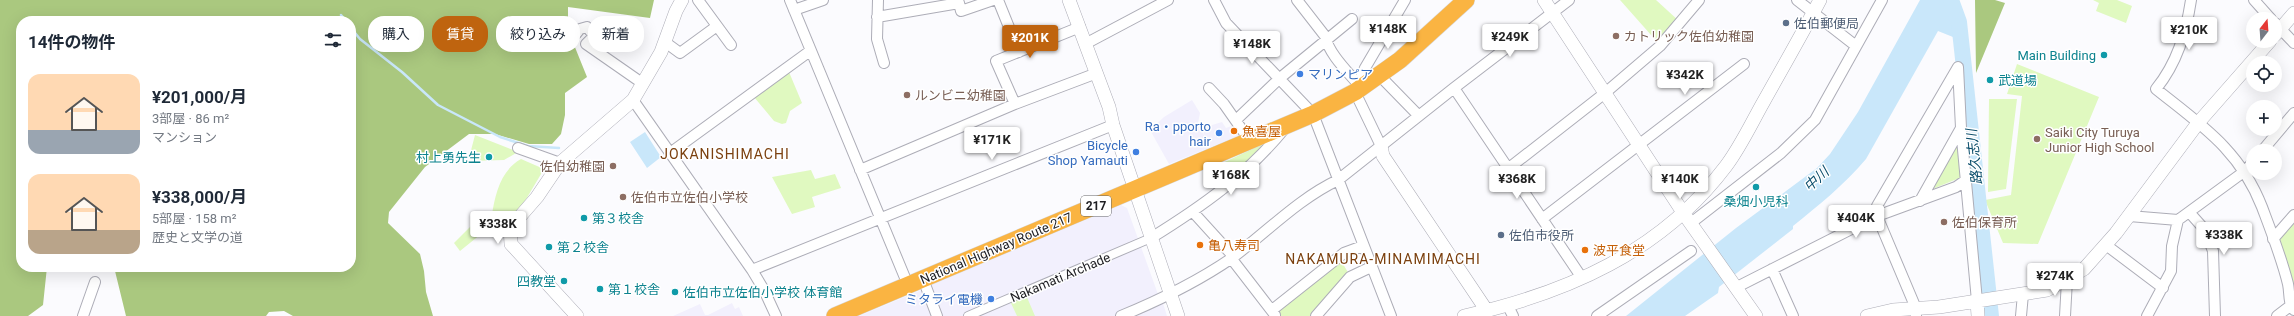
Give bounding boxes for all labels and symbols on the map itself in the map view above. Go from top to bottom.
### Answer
north arrow [2246,12,2282,48]
pin: ¥148K [1360,16,1416,50]
place label: 佐伯郵便局 [1794,16,1859,31]
pin: ¥210K [2161,17,2217,51]
marker: 佐伯郵便局 [1781,18,1791,28]
pin: ¥249K [1482,24,1538,58]
pin: ¥201K [1002,25,1058,59]
place label: カトリック佐伯幼稚園 [1624,29,1754,44]
pin: ¥148K [1224,31,1280,65]
marker: カトリック佐伯幼稚園 [1611,31,1621,41]
place label: Main Building [2017,48,2096,63]
marker: Main Building [2099,50,2109,60]
pin: ¥342K [1657,62,1713,96]
place label: マリンピア [1308,67,1373,82]
marker: マリンピア [1295,69,1305,79]
place label: 武道場 [1998,73,2037,88]
marker: 武道場 [1985,75,1995,85]
place label: ルンビニ幼稚園 [915,88,1006,103]
marker: ルンビニ幼稚園 [902,90,912,100]
place label: Ra・pporto hair [1145,119,1212,149]
place label: 魚喜屋 [1242,124,1281,139]
place label: Saiki City Turuya Junior High School [2045,125,2155,155]
marker: 魚喜屋 [1229,126,1239,136]
water label: 路久志川 [1963,126,1985,186]
pin: ¥171K [964,127,1020,161]
marker: Ra・pporto hair [1214,128,1224,138]
marker: Saiki City Turuya Junior High School [2032,134,2042,144]
place label: Bicycle Shop Yamauti [1048,138,1128,168]
district label: JOKANISHIMACHI [660,146,790,162]
marker: Bicycle Shop Yamauti [1131,147,1141,157]
place label: 村上勇先生 [416,150,481,165]
marker: 村上勇先生 [484,152,494,162]
place label: 佐伯幼稚園 [540,159,605,174]
marker: 佐伯幼稚園 [608,161,618,171]
pin: ¥168K [1203,162,1259,196]
water label: 中川 [1800,162,1833,194]
pin: ¥368K [1489,166,1545,200]
pin: ¥140K [1652,166,1708,200]
marker: 桑畑小児科 [1751,182,1761,192]
place label: 佐伯市立佐伯小学校 [631,190,748,205]
marker: 佐伯市立佐伯小学校 [618,192,628,202]
place label: 桑畑小児科 [1723,194,1789,209]
road number: 217 [1081,196,1111,216]
pin: ¥404K [1828,205,1884,239]
street label: National Highway Route 217 [918,210,1074,287]
pin: ¥338K [470,211,526,245]
place label: 第３校舎 [592,211,644,226]
marker: 第３校舎 [579,213,589,223]
place label: 佐伯保育所 [1952,215,2017,230]
marker: 佐伯保育所 [1939,217,1949,227]
pin: ¥338K [2196,222,2252,256]
place label: 佐伯市役所 [1509,228,1574,243]
marker: 佐伯市役所 [1496,230,1506,240]
place label: 亀八寿司 [1208,238,1260,253]
place label: 第２校舎 [557,240,609,255]
marker: 亀八寿司 [1195,240,1205,250]
marker: 第２校舎 [544,242,554,252]
place label: 波平食堂 [1593,243,1645,258]
marker: 波平食堂 [1580,245,1590,255]
street label: Nakamati Archade [1008,250,1113,305]
district label: NAKAMURA-MINAMIMACHI [1285,251,1481,267]
pin: ¥274K [2027,263,2083,297]
place label: 四教堂 [517,274,556,289]
marker: 四教堂 [559,276,569,286]
place label: 第１校舎 [608,282,660,297]
marker: 第１校舎 [595,284,605,294]
place label: 佐伯市立佐伯小学校 体育館 [683,285,842,300]
marker: 佐伯市立佐伯小学校 体育館 [670,287,680,297]
place label: ミタライ電機 [905,292,983,307]
marker: ミタライ電機 [986,294,996,304]

